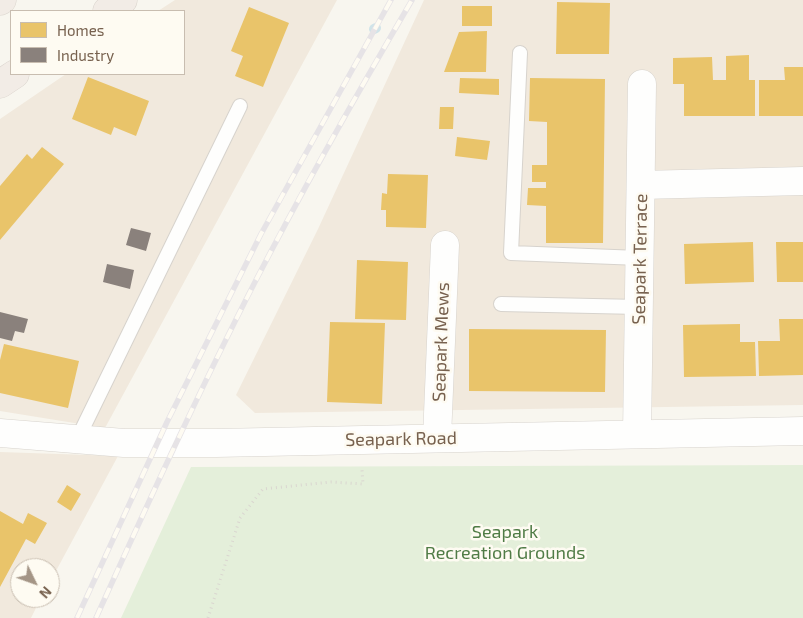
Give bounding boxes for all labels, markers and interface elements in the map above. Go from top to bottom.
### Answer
legend [10,10,185,75]
text: Homes [57,21,104,39]
text: Industry [57,46,114,64]
street label: Seapark Terrace [628,193,652,325]
street label: Seapark Mews [428,282,454,402]
street label: Seapark Road [345,427,457,451]
park label: Seapark Recreation Grounds [425,521,585,564]
north arrow [10,558,60,608]
text: N [36,583,55,602]

